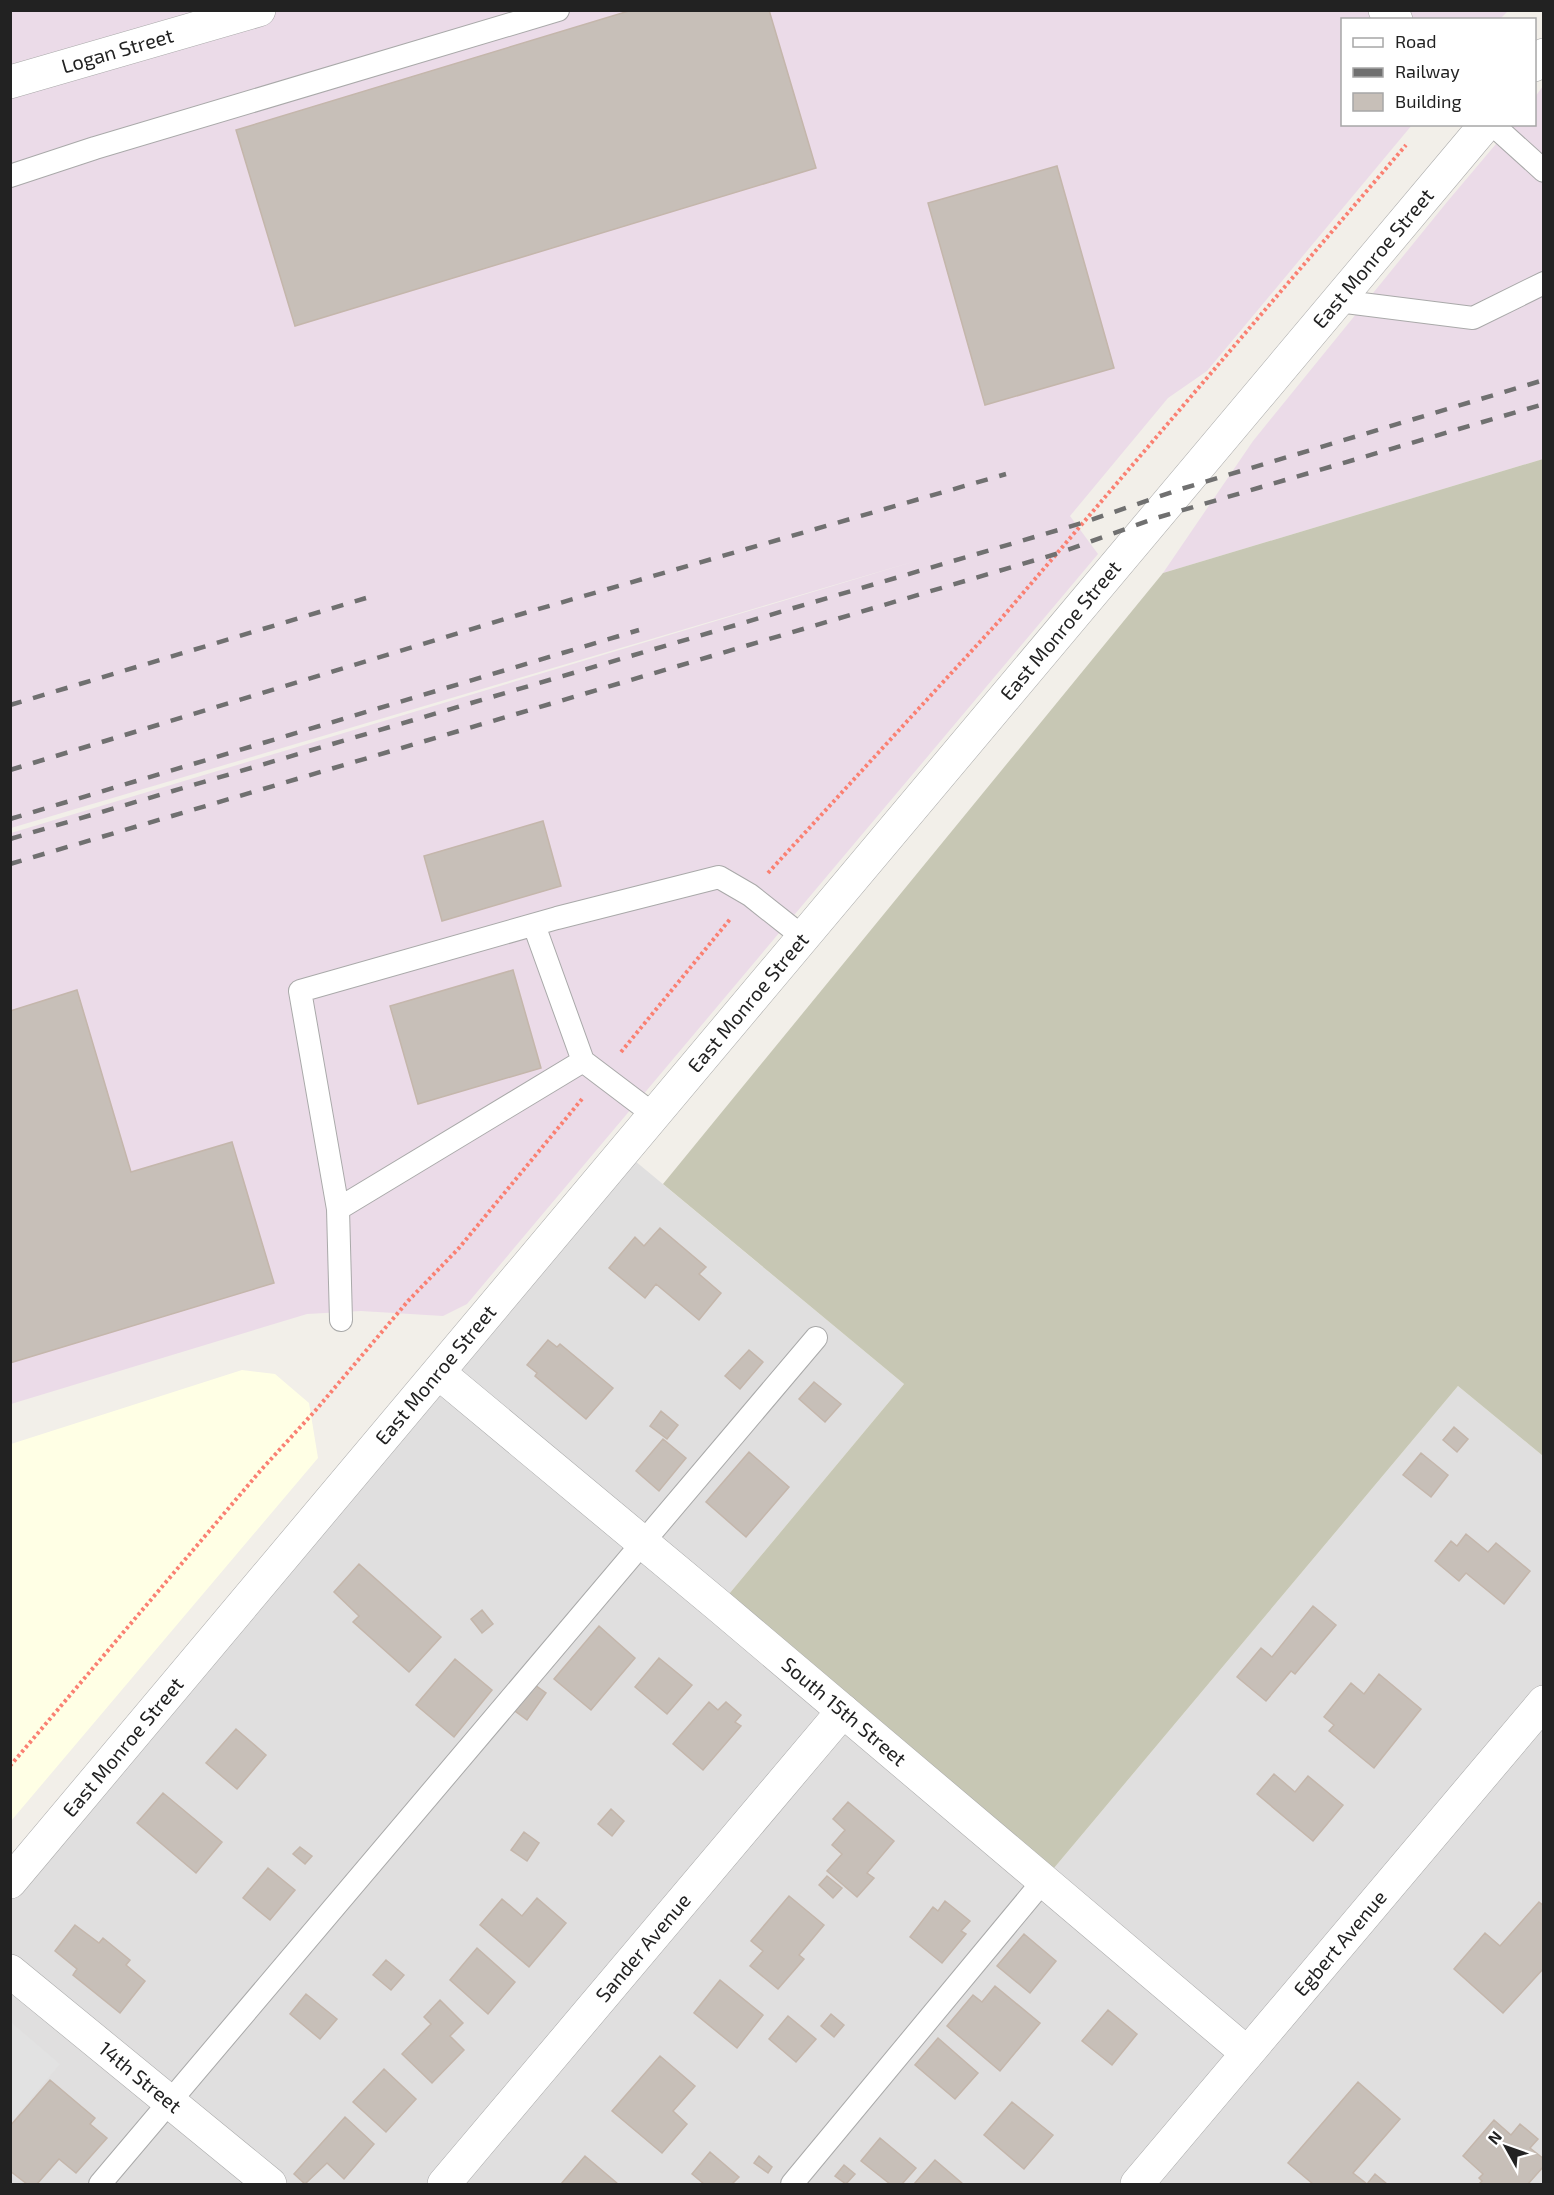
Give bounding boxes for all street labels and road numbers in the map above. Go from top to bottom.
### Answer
street label: Logan Street [59,22,176,77]
street label: East Monroe Street [1307,183,1438,332]
street label: East Monroe Street [994,555,1126,705]
street label: East Monroe Street [682,927,813,1077]
street label: East Monroe Street [369,1299,501,1449]
street label: South 15th Street [777,1652,912,1771]
street label: East Monroe Street [57,1672,188,1821]
street label: Egbert Avenue [1288,1885,1391,2001]
street label: Sander Avenue [590,1888,695,2006]
street label: 14th Street [94,2036,187,2118]

